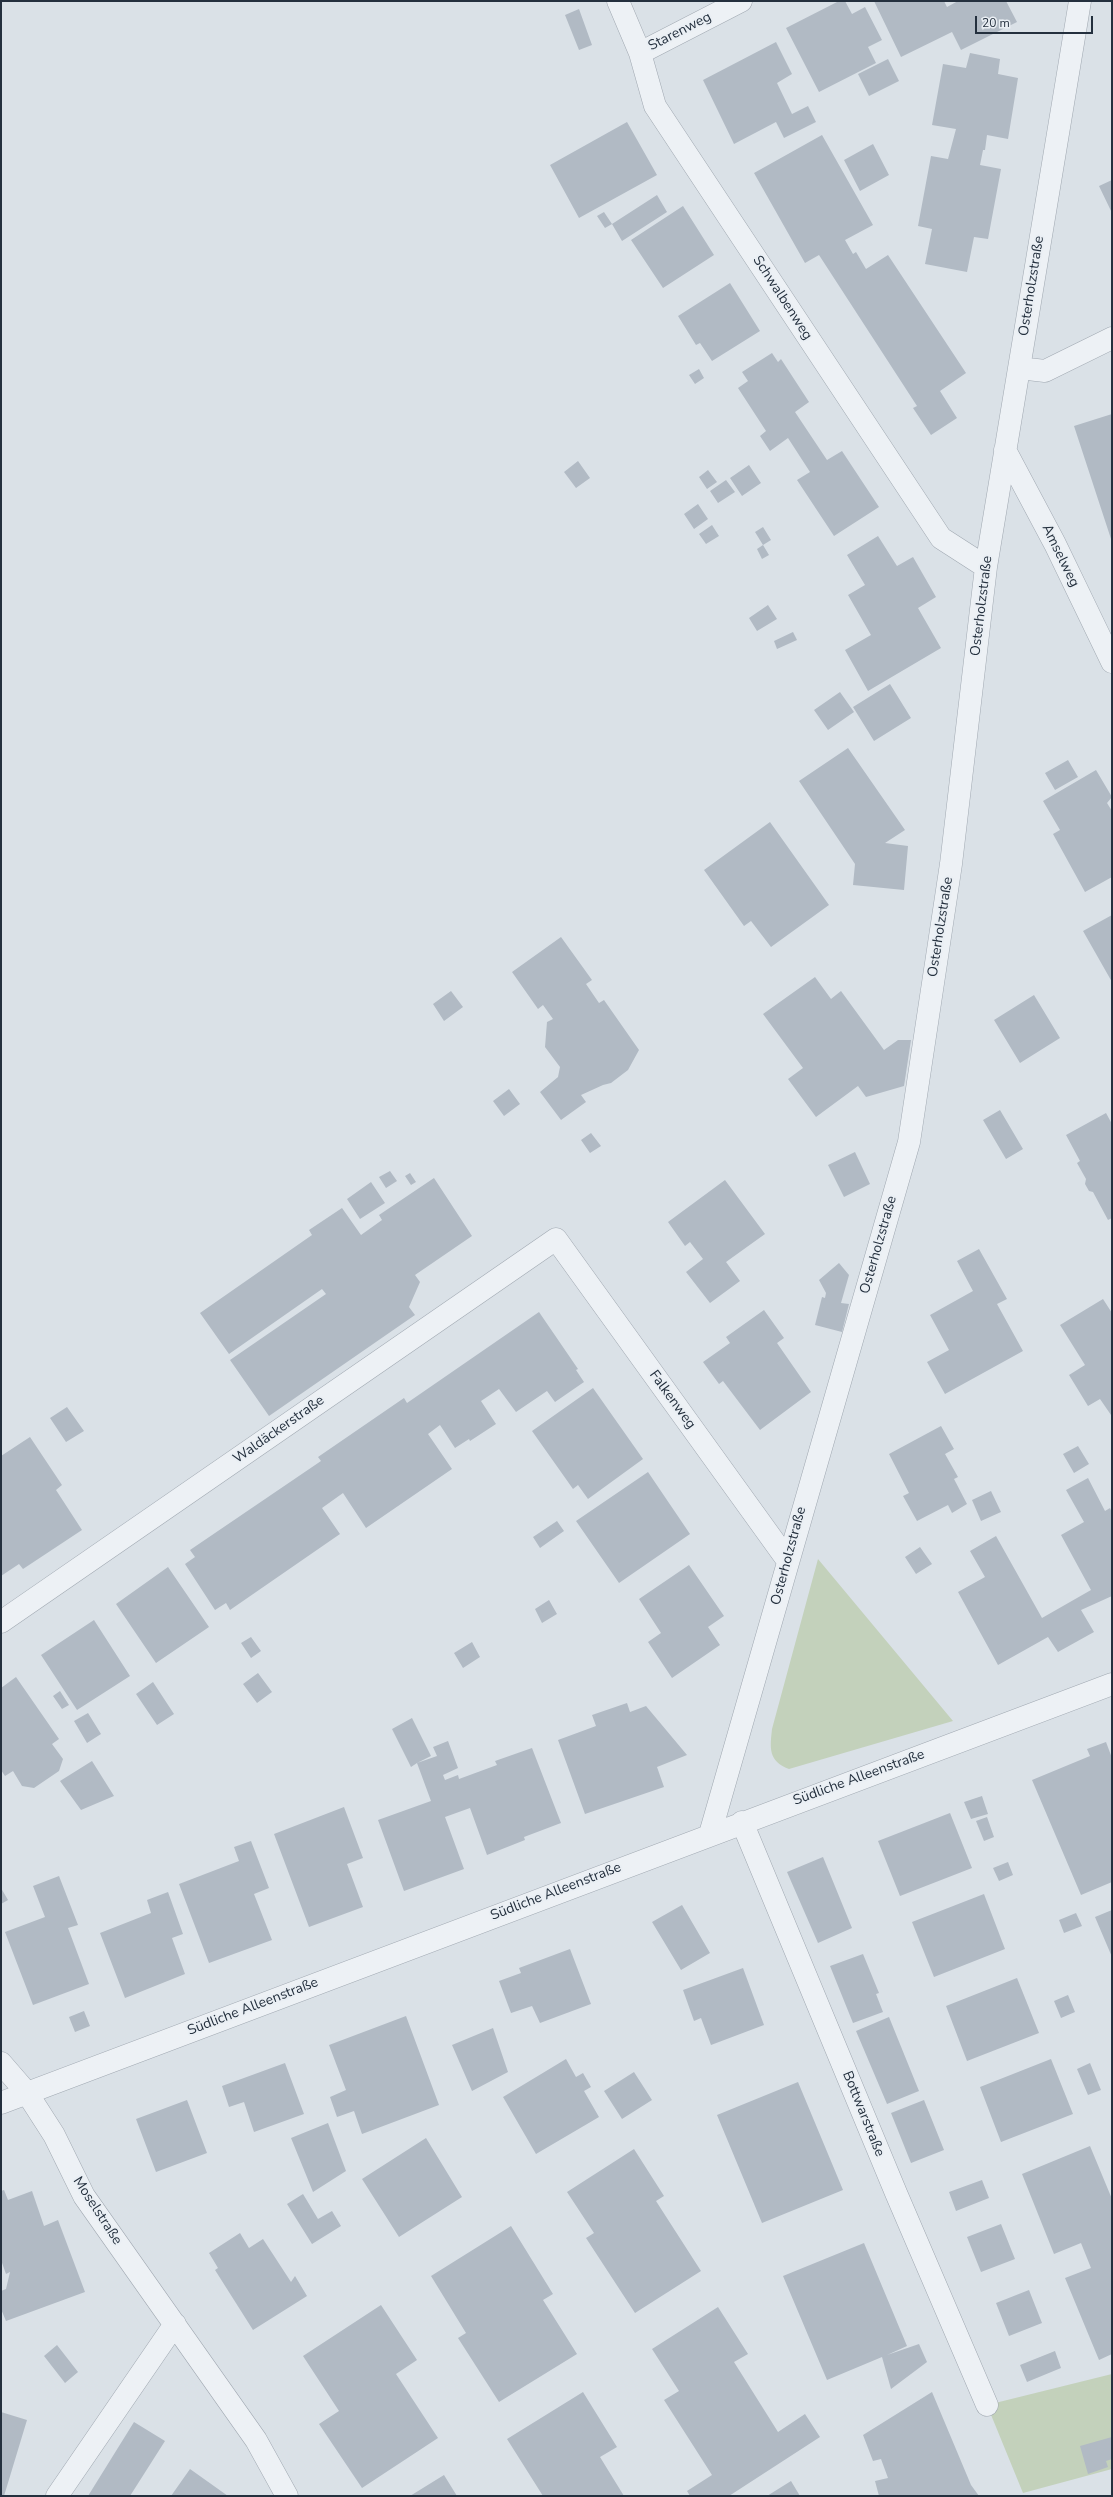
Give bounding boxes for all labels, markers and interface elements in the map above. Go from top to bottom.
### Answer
scale bar [977,8,1095,34]
street label: Starenweg [646,9,714,55]
text: 20 m [982,15,1010,31]
street label: Osterholzstraße [1016,235,1048,337]
street label: Schwalbenweg [749,253,815,343]
street label: Amselweg [1038,522,1082,590]
street label: Osterholzstraße [968,555,996,657]
street label: Osterholzstraße [925,876,957,978]
street label: Osterholzstraße [857,1194,901,1296]
street label: Falkenweg [645,1367,699,1433]
street label: Waldäckerstraße [230,1392,328,1468]
street label: Osterholzstraße [768,1505,810,1607]
street label: Südliche Alleenstraße [791,1746,927,1810]
street label: Südliche Alleenstraße [488,1859,624,1925]
street label: Südliche Alleenstraße [185,1974,321,2040]
street label: Bottwarstraße [838,2069,888,2159]
street label: Moselstraße [69,2174,125,2248]

